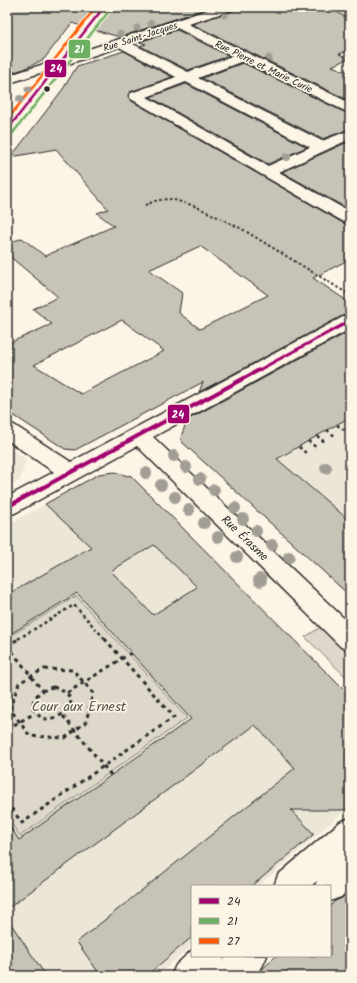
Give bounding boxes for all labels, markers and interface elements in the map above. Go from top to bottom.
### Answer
street label: Rue Saint-Jacques [101,17,180,57]
street label: Rue Pierre et Marie Curie [212,36,315,98]
line badge: 21 [68,39,91,59]
text: 21 [74,41,85,59]
line badge: 24 [44,59,67,78]
text: 24 [50,60,62,78]
unlabelled marker [42,84,52,94]
line badge: 24 [167,404,190,424]
text: 24 [172,406,184,424]
street label: Rue Érasme [217,511,273,566]
park label: Cour aux Ernest [32,696,127,718]
legend [191,885,331,957]
text: 24 [227,892,241,911]
text: 21 [227,912,238,931]
text: 27 [227,932,240,951]

